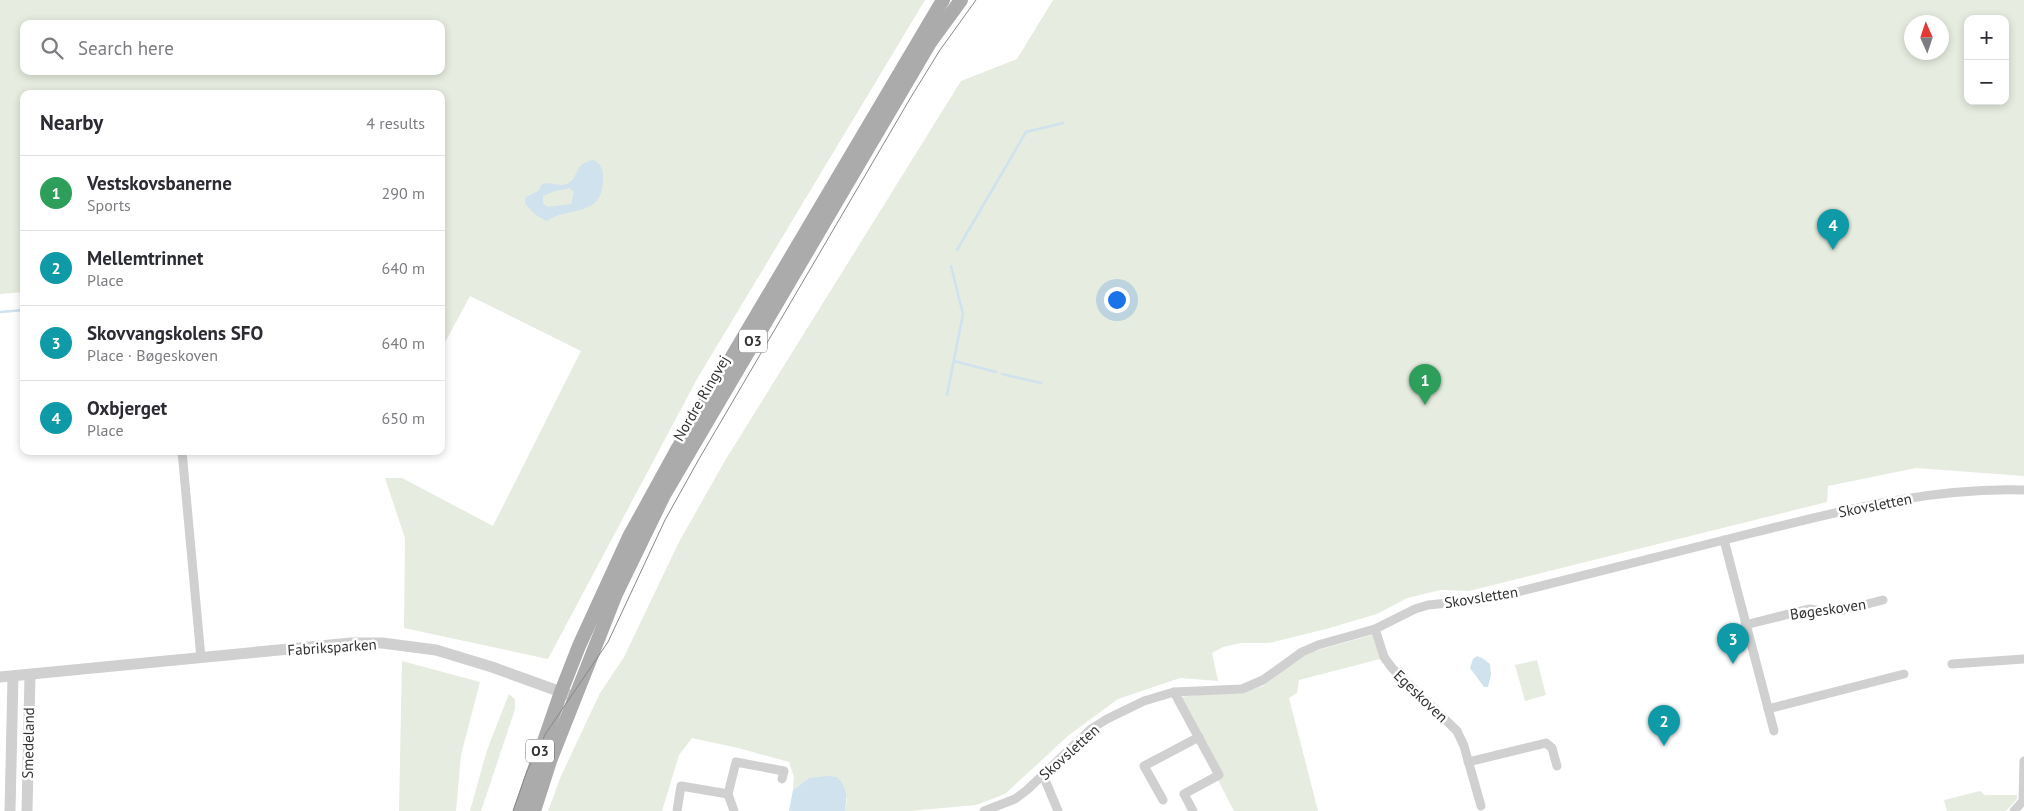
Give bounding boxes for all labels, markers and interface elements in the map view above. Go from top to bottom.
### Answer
north arrow [1904,15,1949,60]
map controls [1964,15,2009,105]
button: + [1964,15,2009,60]
search box [20,20,445,75]
icon: search [38,34,66,62]
text: Search here [78,36,174,60]
button: − [1964,60,2009,105]
text: Nearby [40,109,103,136]
text: 4 results [366,113,425,133]
text: Vestskovsbanerne [87,171,232,195]
text: 1 [51,183,61,203]
text: 290 m [382,183,425,203]
text: Sports [87,195,131,215]
pin: 4 [1817,209,1849,250]
text: Mellemtrinnet [87,246,203,270]
text: 2 [51,258,61,278]
text: 640 m [382,258,425,278]
text: Place [87,270,124,290]
your location [1104,287,1130,313]
text: Skovvangskolens SFO [87,321,263,345]
road number: O3 [739,330,767,352]
text: 3 [51,333,61,353]
text: 640 m [382,333,425,353]
text: Place · Bøgeskoven [87,345,218,365]
street label: Nordre Ringvej [669,352,733,444]
pin: 1 [1409,364,1441,405]
text: Oxbjerget [87,396,167,420]
text: 4 [51,408,61,428]
text: 650 m [382,408,425,428]
text: Place [87,420,124,440]
street label: Skovsletten [1837,489,1913,521]
street label: Skovsletten [1443,582,1519,612]
street label: Bøgeskoven [1789,594,1867,624]
pin: 3 [1717,623,1749,664]
street label: Fabriksparken [287,634,377,660]
street label: Egeskoven [1390,666,1452,726]
pin: 2 [1648,705,1680,746]
street label: Smedeland [18,707,38,779]
street label: Skovsletten [1035,720,1103,784]
road number: O3 [526,739,554,762]

